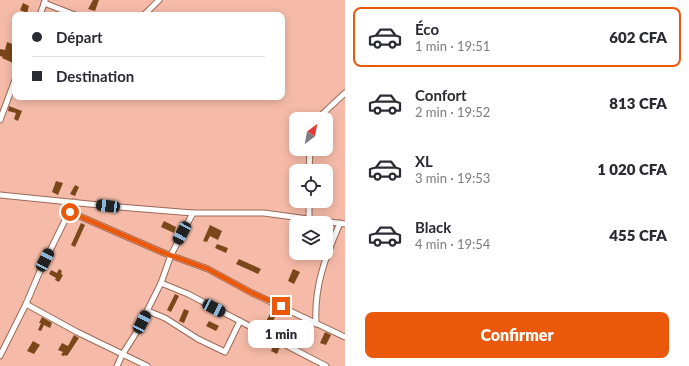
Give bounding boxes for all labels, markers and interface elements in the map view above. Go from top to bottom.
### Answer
icon: car [367,19,403,55]
text: Éco [415,20,439,38]
text: Départ [56,28,103,46]
text: 602 CFA [609,28,667,46]
text: 1 min · 19:51 [415,38,490,54]
text: Destination [56,67,134,85]
icon: car [367,85,403,121]
text: Confort [415,86,467,104]
text: 813 CFA [609,94,667,112]
text: 2 min · 19:52 [415,104,490,120]
north arrow [289,112,333,156]
map controls [289,112,333,260]
icon: car [367,151,403,187]
text: XL [415,152,433,170]
text: 1 020 CFA [597,160,667,178]
button: locate [289,164,333,208]
text: 3 min · 19:53 [415,170,490,186]
car [95,199,121,213]
route start [61,203,79,221]
button: layers [289,216,333,260]
icon: car [367,217,403,253]
text: Black [415,218,451,236]
car [171,220,193,246]
text: 455 CFA [609,226,667,244]
text: 4 min · 19:54 [415,236,490,252]
car [34,247,56,273]
car [201,297,227,319]
route end [272,297,290,315]
car [131,309,153,335]
button: Confirmer [365,312,669,358]
callout: 1 min [248,320,314,348]
text: 1 min [265,326,297,342]

